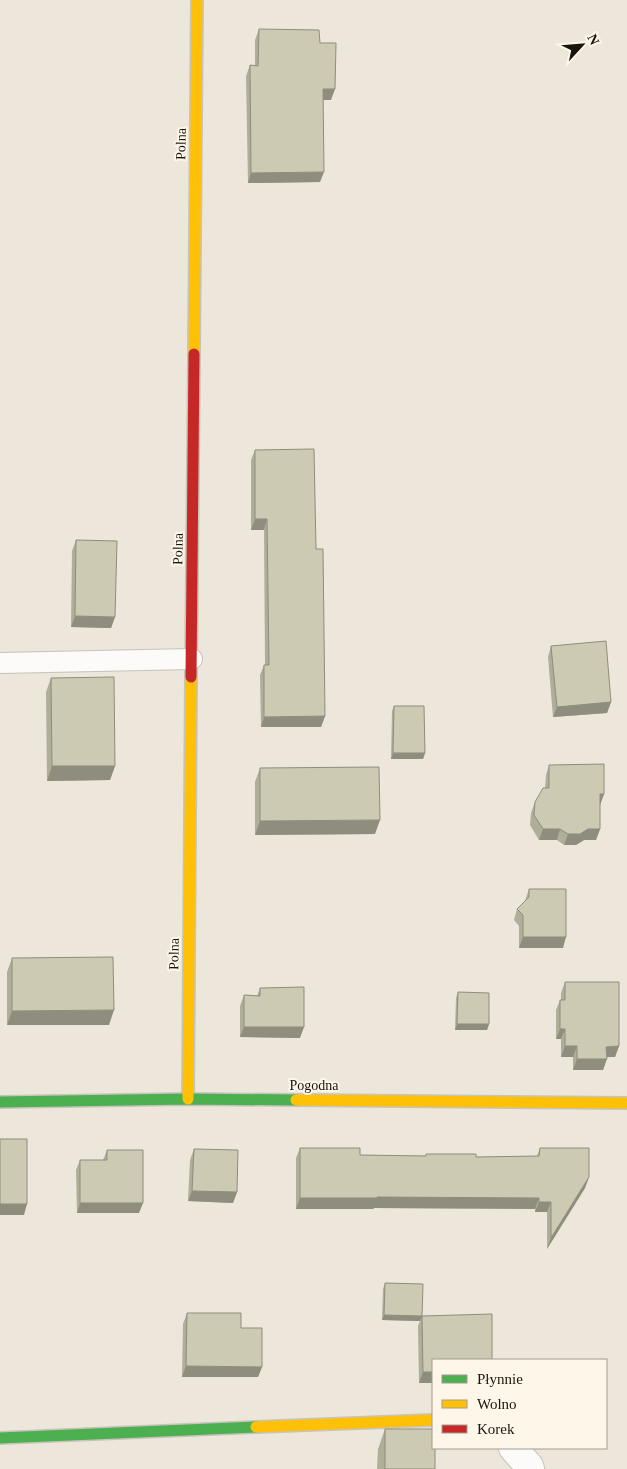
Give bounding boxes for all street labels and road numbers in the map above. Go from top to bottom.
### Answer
street label: Polna [173,127,189,160]
street label: Polna [170,532,186,565]
street label: Polna [166,937,182,970]
street label: Pogodna [290,1078,339,1093]

